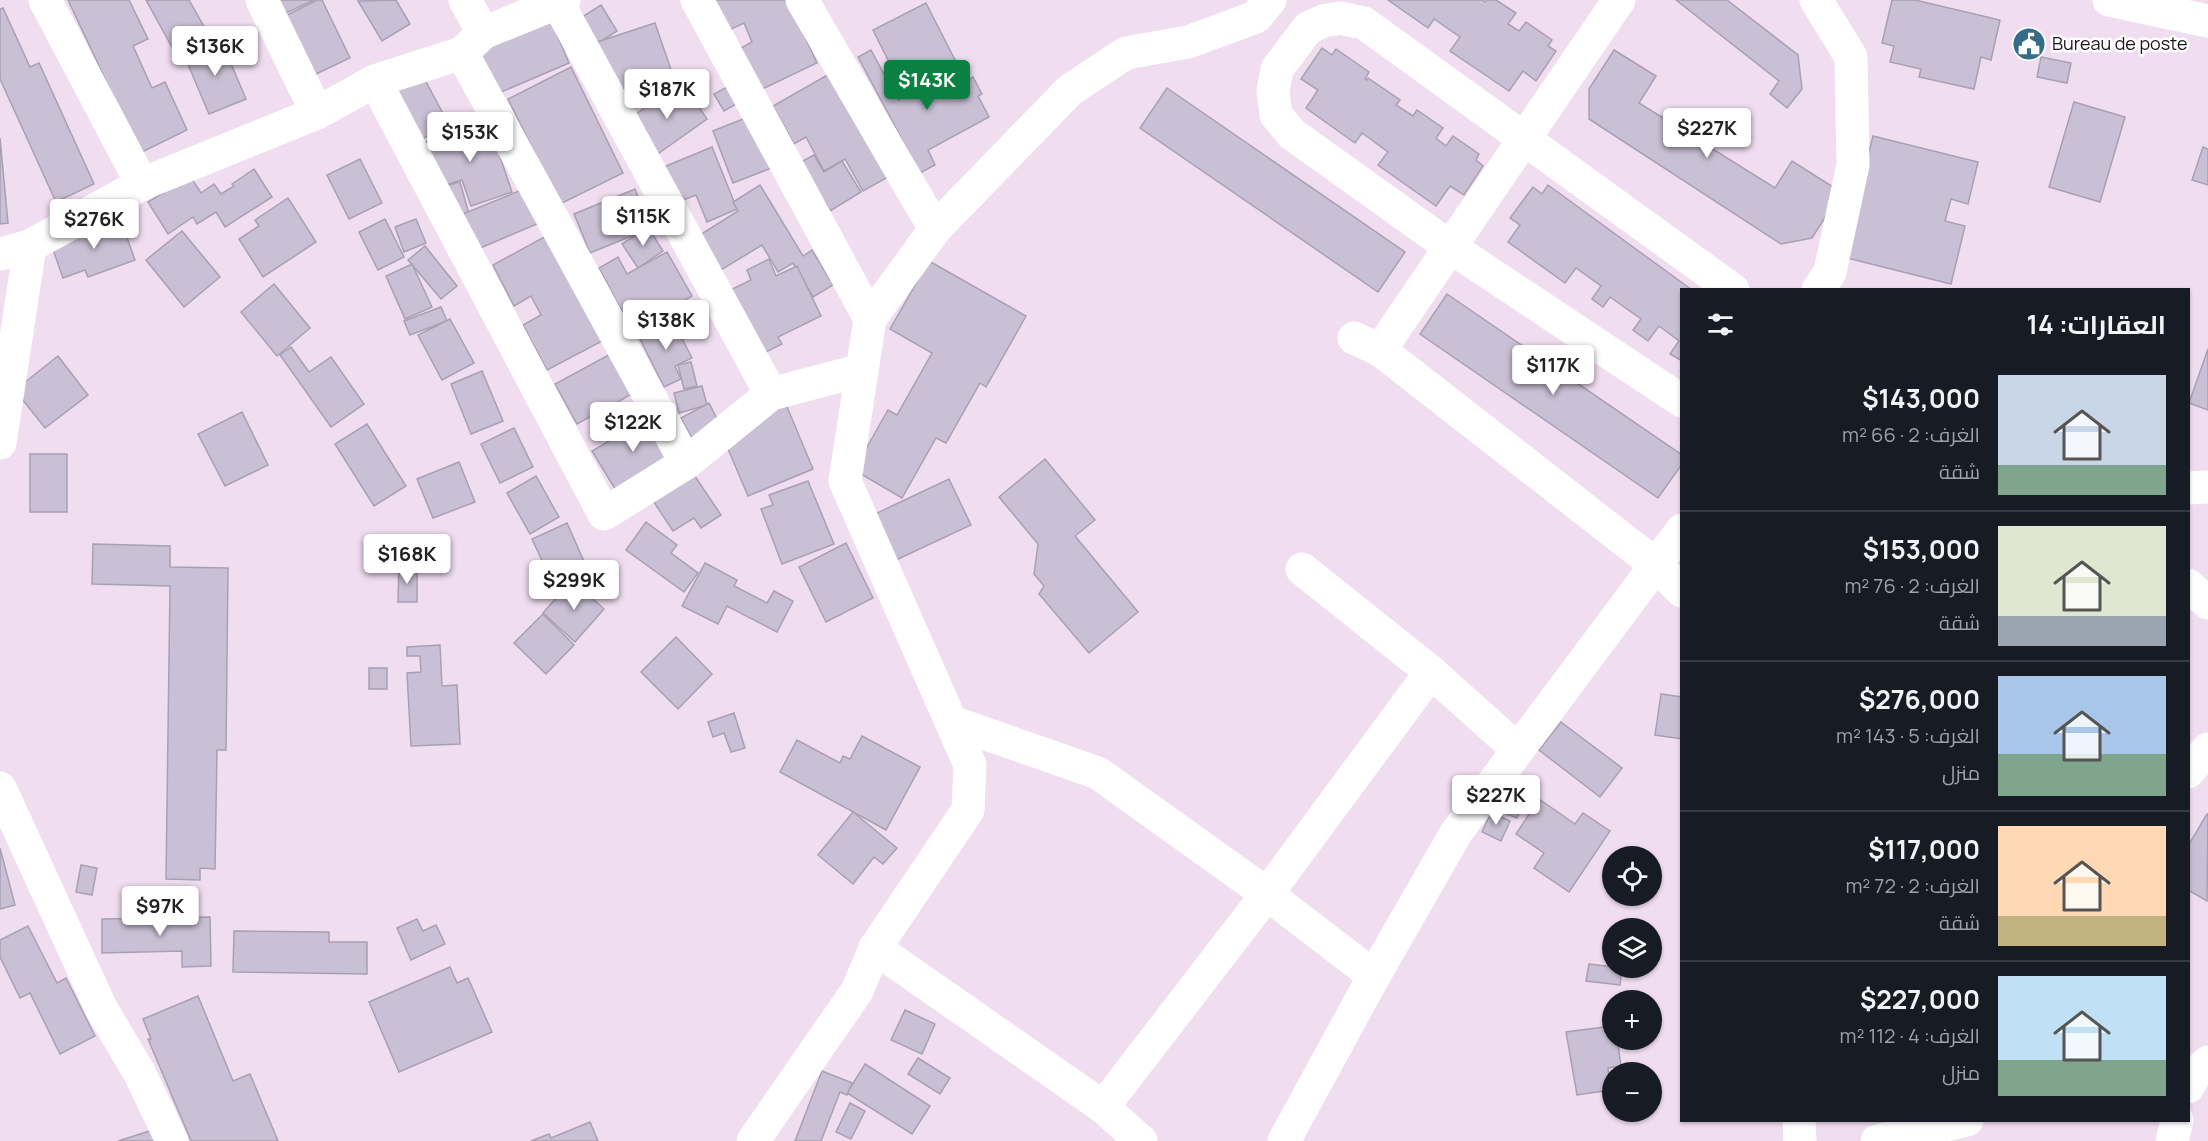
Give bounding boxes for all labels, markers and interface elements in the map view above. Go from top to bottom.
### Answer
pin: $136K [173,26,257,77]
public building icon: Bureau de poste [2011,26,2047,62]
place label: Bureau de poste [2052,31,2188,55]
text: $136K [186,32,244,59]
pin: $143K [885,60,969,111]
text: $143K [898,66,956,93]
pin: $187K [625,69,709,120]
text: $187K [638,75,696,102]
pin: $227K [1665,108,1749,159]
pin: $153K [428,112,512,163]
text: $227K [1677,114,1737,141]
text: $153K [441,118,499,145]
pin: $115K [601,196,685,247]
pin: $276K [52,199,136,250]
text: $115K [616,202,670,229]
text: $276K [64,205,124,232]
pin: $138K [624,300,708,351]
text: $138K [637,306,695,333]
text: العقارات: 14 [2027,306,2166,342]
icon: filters [1704,308,1737,341]
pin: $117K [1511,345,1595,396]
text: $117K [1526,351,1580,378]
text: $143,000 [1862,380,1980,416]
icon: home [2046,399,2118,471]
pin: $122K [591,402,675,453]
text: $122K [604,408,662,435]
text: الغرف: 2 · 66 m² [1842,421,1980,448]
text: شقة [1939,458,1980,485]
text: $153,000 [1863,531,1980,567]
pin: $168K [365,534,449,585]
text: $168K [378,540,436,567]
icon: home [2046,550,2118,622]
pin: $299K [532,560,616,611]
text: $299K [543,566,605,593]
text: الغرف: 2 · 76 m² [1844,572,1980,599]
text: شقة [1939,609,1980,636]
text: $276,000 [1859,681,1980,717]
icon: home [2046,700,2118,772]
text: الغرف: 5 · 143 m² [1836,722,1980,749]
text: منزل [1942,759,1980,786]
pin: $227K [1454,775,1538,826]
text: $227K [1466,781,1526,808]
text: $117,000 [1868,831,1980,867]
map controls [1602,846,1662,1122]
button: locate [1602,846,1662,906]
icon: home [2046,850,2118,922]
text: الغرف: 2 · 72 m² [1845,872,1980,899]
pin: $97K [124,886,196,937]
text: $97K [136,892,184,919]
text: شقة [1939,909,1980,936]
button: layers [1602,918,1662,978]
text: $227,000 [1860,981,1980,1017]
button: + [1602,990,1662,1050]
icon: home [2046,1000,2118,1072]
text: الغرف: 4 · 112 m² [1839,1022,1980,1049]
text: منزل [1942,1059,1980,1086]
button: − [1602,1062,1662,1122]

